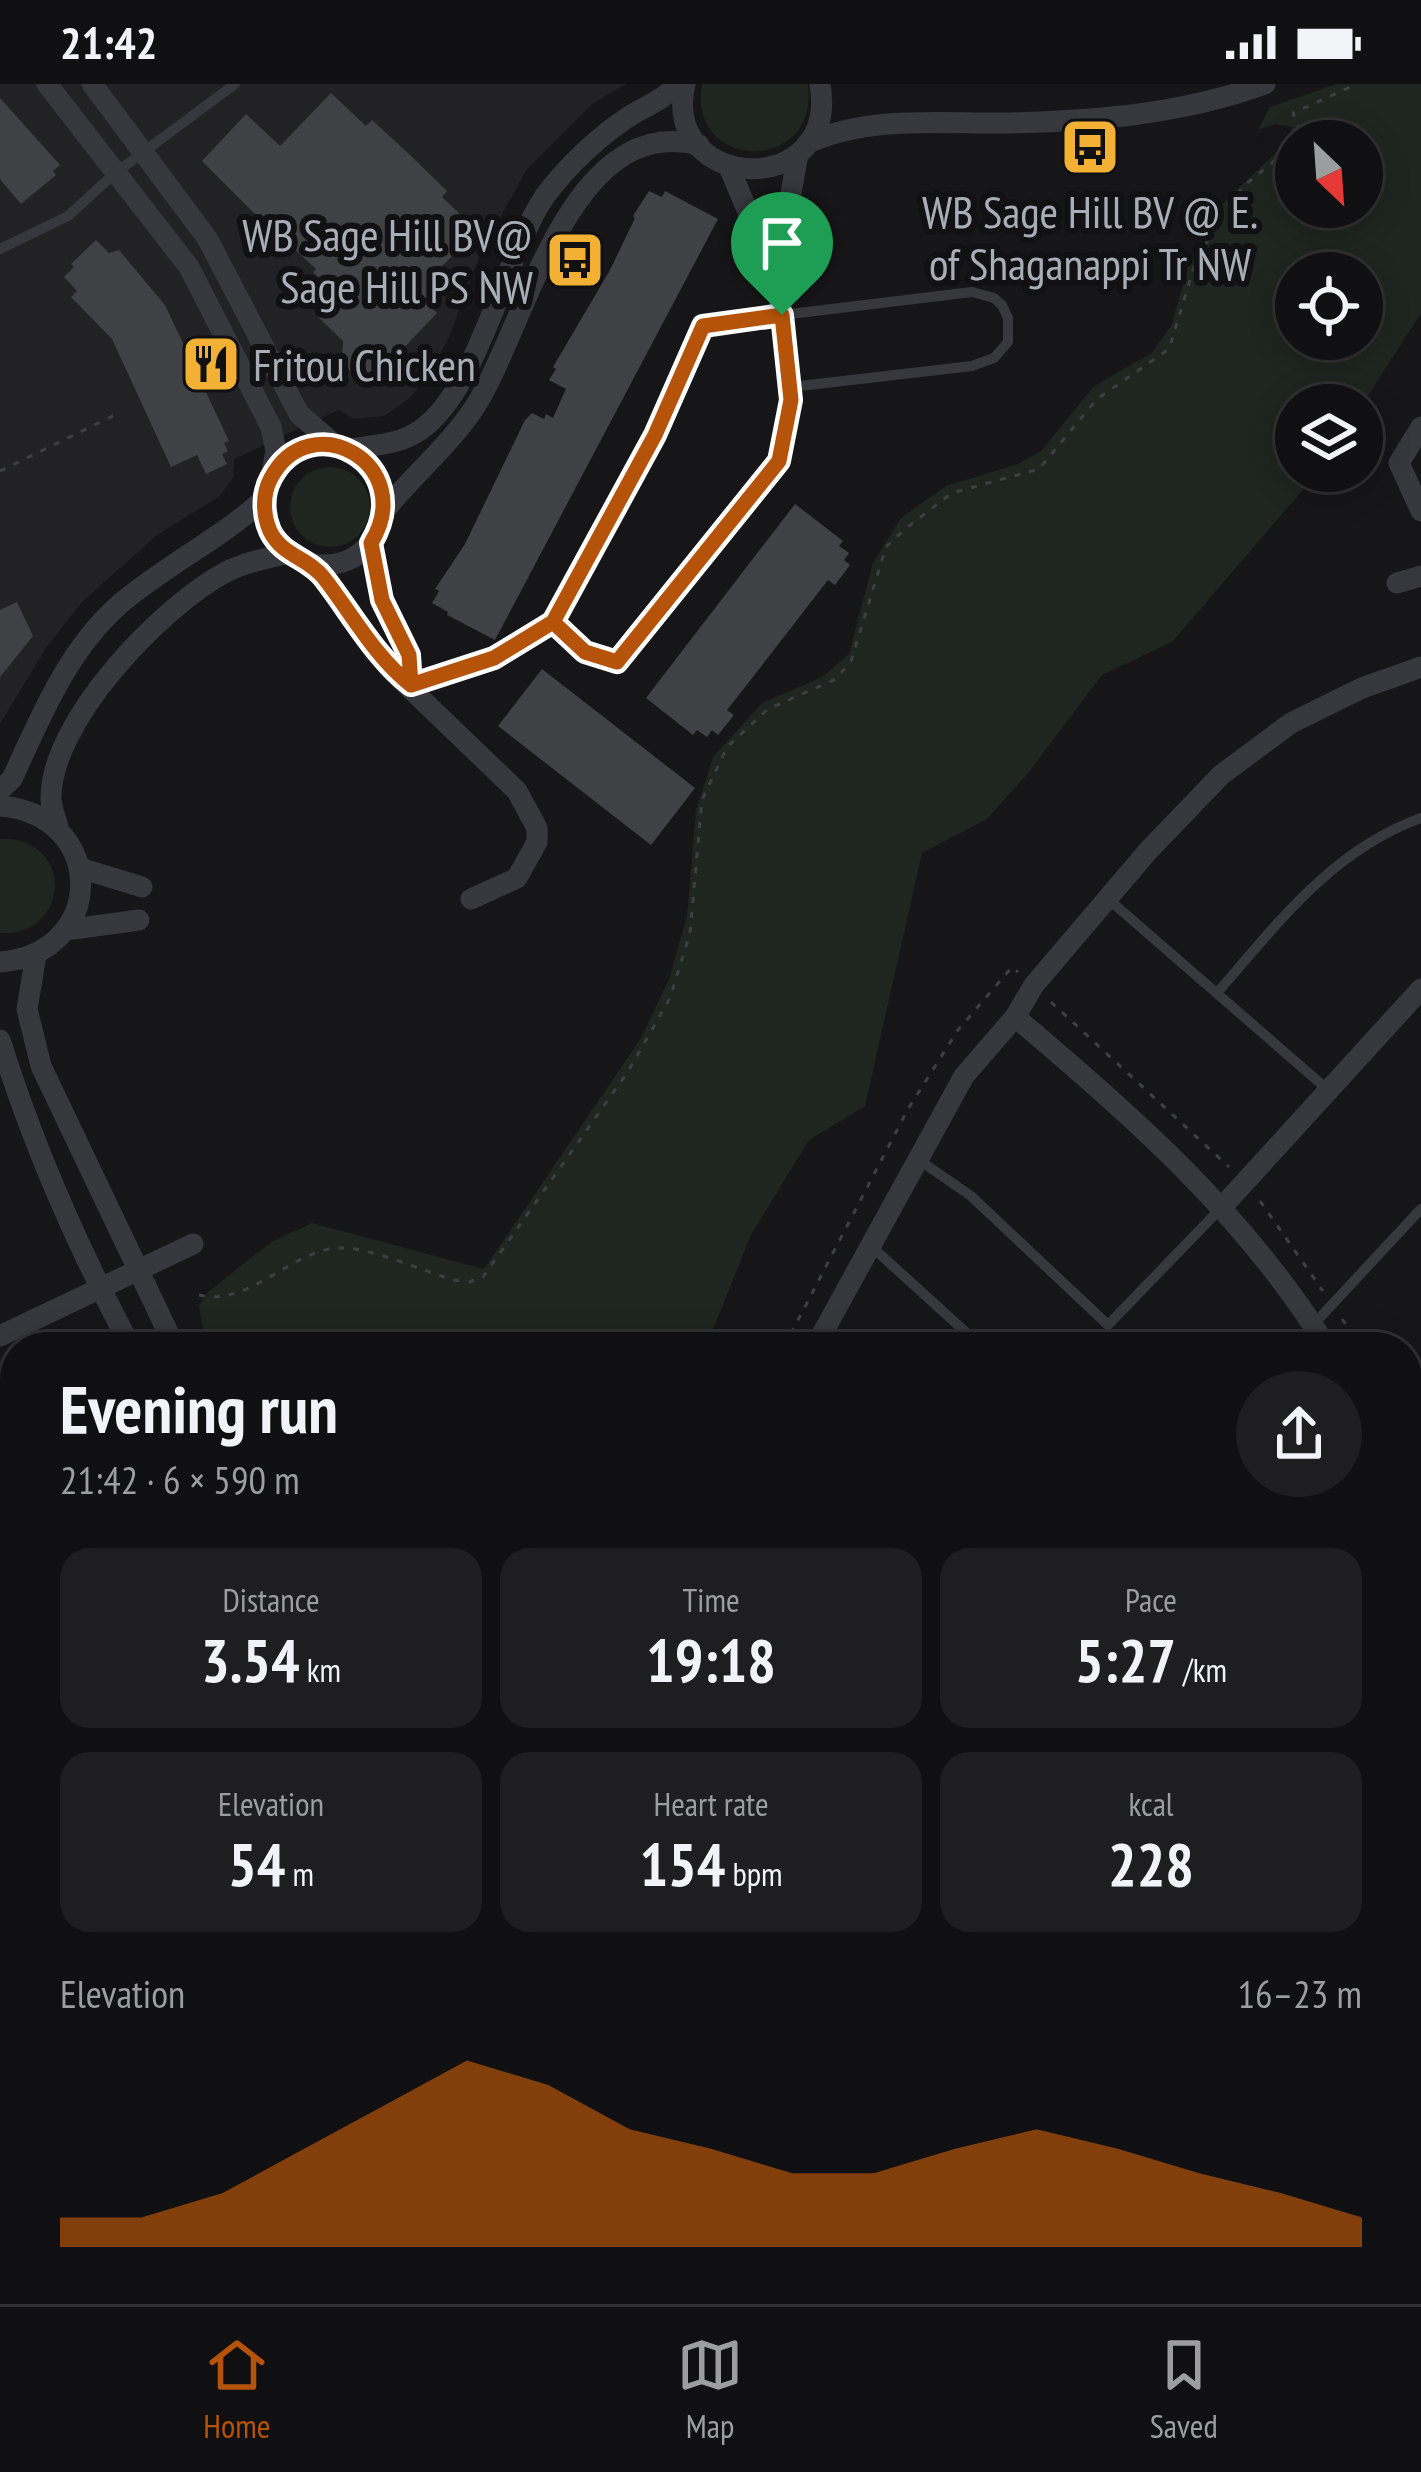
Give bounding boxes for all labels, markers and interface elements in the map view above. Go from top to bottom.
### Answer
text: 21:42 [60,13,157,71]
bus stop icon: WB Sage Hill BV @ E. of Shaganappi Tr NW [1059,116,1121,178]
north arrow [1275,120,1383,228]
map controls [1275,120,1383,492]
place label: WB Sage Hill BV @ E. of Shaganappi Tr NW [922,182,1258,292]
pin [731,192,833,315]
place label: WB Sage Hill BV@ Sage Hill PS NW [242,205,533,315]
icon: arrive [749,210,815,276]
bus stop icon: WB Sage Hill BV@ Sage Hill PS NW [544,229,606,291]
button: locate [1275,252,1383,360]
restaurant icon: Fritou Chicken [180,333,242,395]
place label: Fritou Chicken [253,335,476,393]
button: layers [1275,384,1383,492]
text: Evening run [60,1366,338,1451]
button: share [1236,1371,1362,1497]
text: 21:42 · 6 × 590 m [60,1454,300,1505]
text: Distance [222,1578,320,1621]
text: Time [682,1578,740,1621]
text: Pace [1125,1578,1177,1621]
text: 3.54 [201,1621,300,1699]
text: 19:18 [646,1621,776,1699]
text: 5:27 [1075,1621,1176,1699]
text: km [300,1648,341,1691]
text: /km [1176,1648,1227,1691]
text: Elevation [218,1782,324,1825]
text: Heart rate [653,1782,769,1825]
text: kcal [1128,1782,1174,1825]
text: 54 [228,1825,285,1903]
text: 154 [639,1825,725,1903]
text: 228 [1108,1825,1194,1903]
text: m [285,1852,314,1895]
text: bpm [725,1852,783,1895]
text: Elevation [60,1968,185,2019]
text: 16–23 m [1237,1968,1362,2019]
tab: Home [203,2332,270,2447]
tab: Map [677,2332,743,2447]
tab: Saved [1150,2332,1218,2447]

